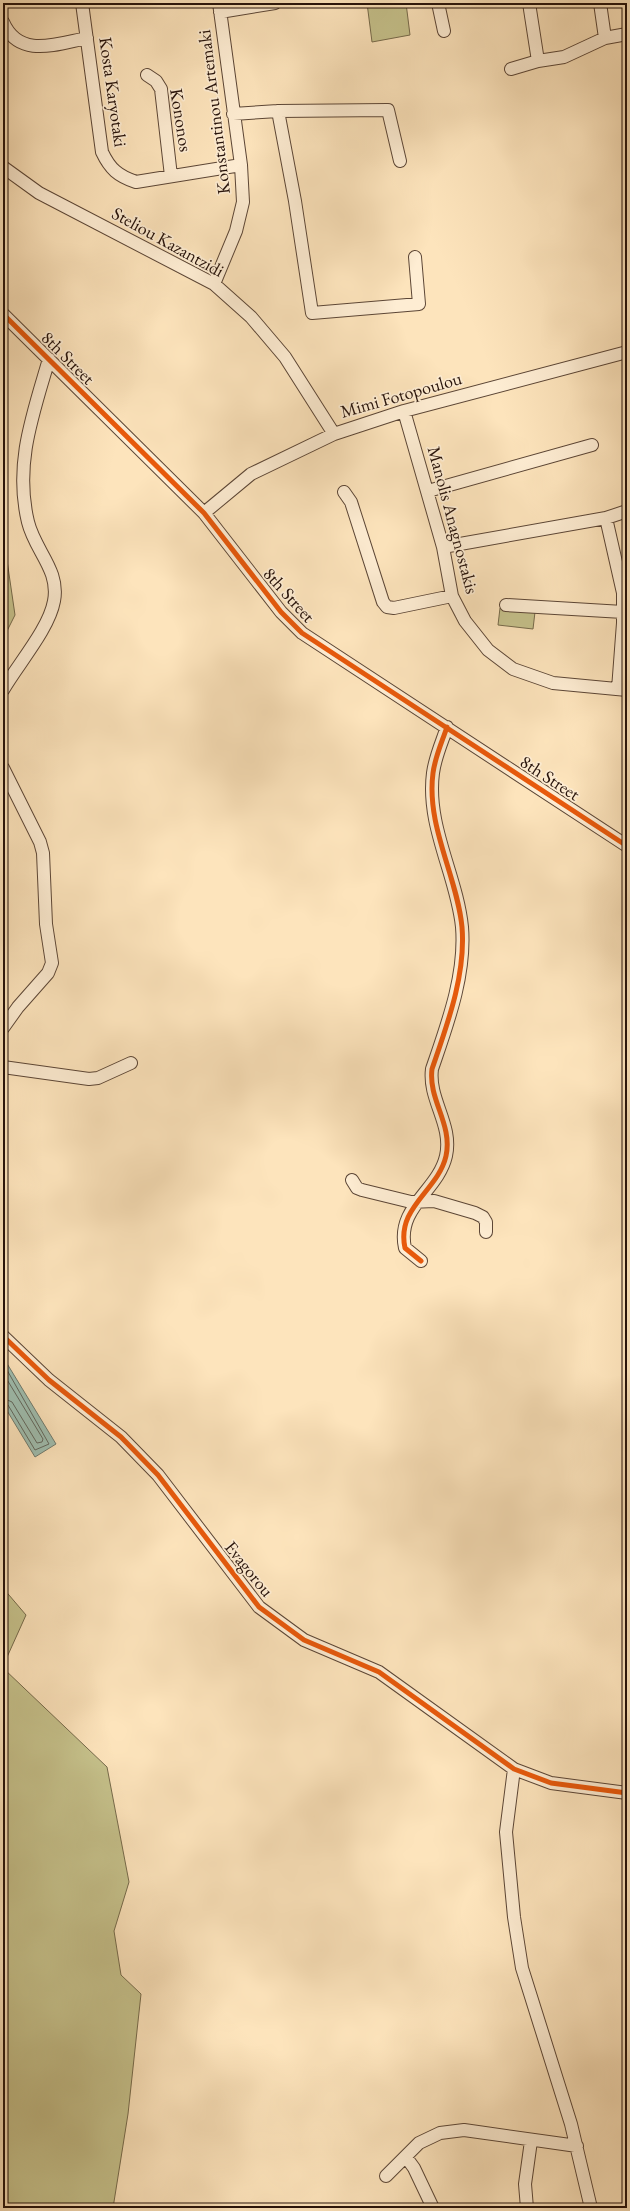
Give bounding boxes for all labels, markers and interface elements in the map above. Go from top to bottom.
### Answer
street label: Konstantinou Artemaki [192,28,235,196]
street label: Kosta Karyotaki [94,35,133,149]
street label: Kononos [165,87,198,153]
street label: Steliou Kazantzidi [108,201,229,282]
street label: 8th Street [37,326,100,390]
street label: Mimi Fotopoulou [337,366,465,423]
street label: Manolis Anagnostakis [423,443,484,596]
street label: 8th Street [259,562,320,627]
street label: 8th Street [516,750,585,806]
street label: Evagorou [220,1536,279,1602]

